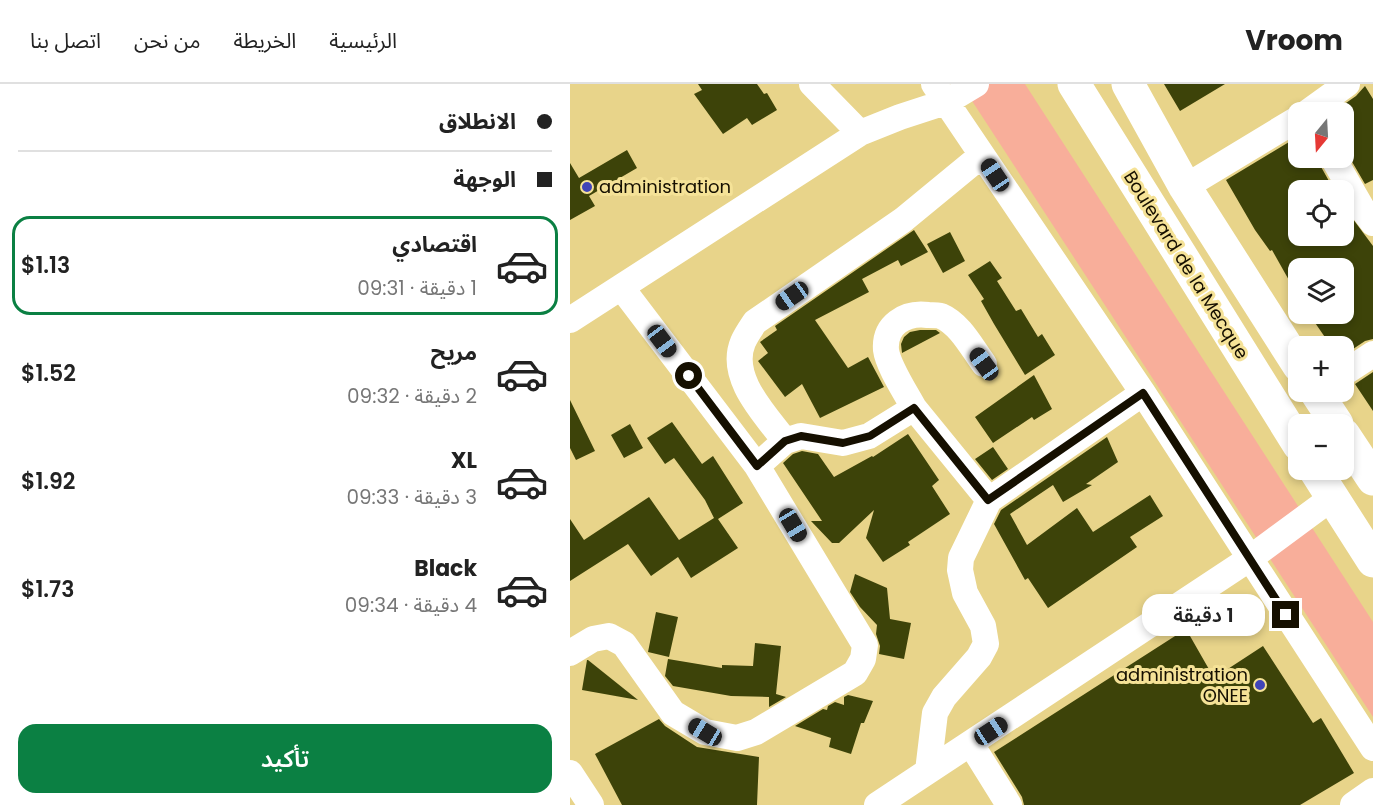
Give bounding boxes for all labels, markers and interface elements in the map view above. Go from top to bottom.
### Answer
text: Vroom [1245,21,1343,60]
text: اتصل بنا [30,26,101,55]
text: من نحن [134,26,200,55]
text: الخريطة [233,26,296,55]
text: الرئيسية [329,26,397,55]
north arrow [1288,102,1354,168]
map controls [1288,102,1354,480]
text: الانطلاق [439,106,516,137]
car [977,155,1013,195]
text: الوجهة [453,164,516,195]
street label: Boulevard de la Mecque [1118,166,1255,364]
place label: administration [599,174,731,199]
marker: administration [580,180,594,194]
button: locate [1288,180,1354,246]
text: اقتصادي [392,229,477,260]
icon: car [495,239,549,293]
text: $1.13 [21,250,70,281]
button: layers [1288,258,1354,324]
text: 1 دقيقة · 09:31 [357,274,477,302]
car [772,278,812,314]
car [644,321,680,361]
button: + [1288,336,1354,402]
text: مريح [431,337,477,368]
car [966,344,1002,384]
icon: car [495,347,549,401]
text: $1.52 [21,358,76,389]
route start [675,362,702,389]
text: 2 دقيقة · 09:32 [347,382,477,410]
button: − [1288,414,1354,480]
text: XL [451,445,477,476]
icon: car [495,455,549,509]
text: $1.92 [21,466,75,497]
text: 3 دقيقة · 09:33 [346,483,477,511]
car [776,505,810,545]
text: Black [414,553,477,584]
icon: car [495,563,549,617]
text: $1.73 [21,574,74,605]
text: 4 دقيقة · 09:34 [345,591,477,619]
callout: 1 دقيقة [1142,594,1265,636]
text: 1 دقيقة [1173,601,1234,629]
route end [1272,601,1299,628]
place label: administration ONEE [1116,662,1248,708]
marker: administration ONEE [1253,678,1267,692]
car [971,714,1011,748]
car [685,715,725,749]
button: تأكيد [18,724,552,793]

